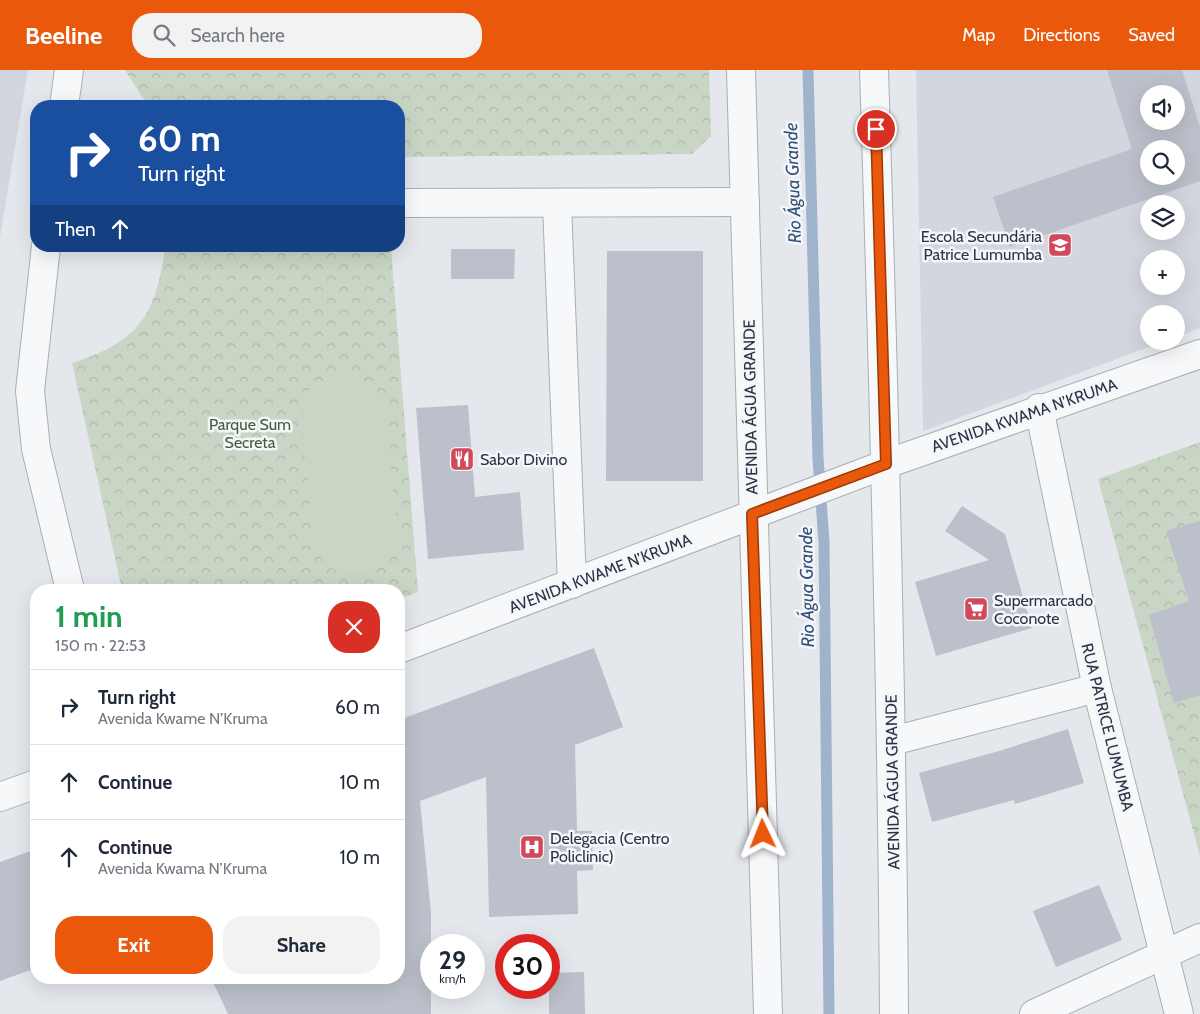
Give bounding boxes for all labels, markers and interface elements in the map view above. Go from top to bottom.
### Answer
search box [132,13,482,58]
text: Beeline [25,21,102,50]
icon: search [150,21,178,49]
text: Search here [190,24,285,47]
text: Map [962,24,995,46]
text: Directions [1023,24,1100,46]
text: Saved [1128,24,1175,46]
map controls [1140,85,1185,350]
button: sound [1140,85,1185,130]
pin [855,108,897,150]
icon: arrive [862,115,890,143]
text: 60 m [138,117,221,160]
icon: right [55,120,120,185]
water label: Rio Água Grande [779,122,806,244]
button: search [1140,140,1185,185]
text: Turn right [138,160,225,187]
button: layers [1140,195,1185,240]
icon: ahead [106,215,134,243]
text: Then [55,218,96,241]
place label: Escola Secundária Patrice Lumumba [921,227,1042,264]
school or university icon: Escola Secundária Patrice Lumumba [1047,232,1073,258]
button: + [1140,250,1185,295]
button: − [1140,305,1185,350]
street label: AVENIDA ÁGUA GRANDE [739,319,762,495]
street label: AVENIDA KWAMA N’KRUMA [929,375,1120,456]
park label: Parque Sum Secreta [209,415,291,452]
restaurant icon: Sabor Divino [449,446,475,472]
place label: Sabor Divino [480,450,567,469]
water label: Rio Água Grande [794,527,819,647]
street label: AVENIDA KWAME N’KRUMA [506,530,694,617]
place label: Supermarcado Coconote [994,591,1093,628]
supermarket icon: Supermarcado Coconote [963,596,989,622]
text: 1 min [55,598,123,635]
button: close [328,601,380,653]
text: 150 m · 22:53 [55,636,146,655]
street label: RUA PATRICE LUMUMBA [1077,641,1138,813]
text: Turn right [98,686,176,709]
icon: right [55,693,83,721]
street label: AVENIDA ÁGUA GRANDE [881,694,904,870]
text: 60 m [335,696,380,719]
text: Avenida Kwame N’Kruma [98,709,268,728]
icon: ahead [55,768,83,796]
text: Continue [98,771,172,794]
text: 10 m [340,771,380,794]
position arrow [736,807,788,859]
place label: Delegacia (Centro Policlinic) [550,829,670,866]
hospital icon: Delegacia (Centro Policlinic) [519,834,545,860]
text: Continue [98,836,172,859]
icon: ahead [55,843,83,871]
text: 10 m [340,846,380,869]
text: Avenida Kwama N’Kruma [98,859,267,878]
button: Exit [55,916,213,974]
button: Share [223,916,380,974]
speed limit sign: 30 [495,934,560,999]
text: 29 [439,945,466,975]
text: km/h [439,971,466,986]

